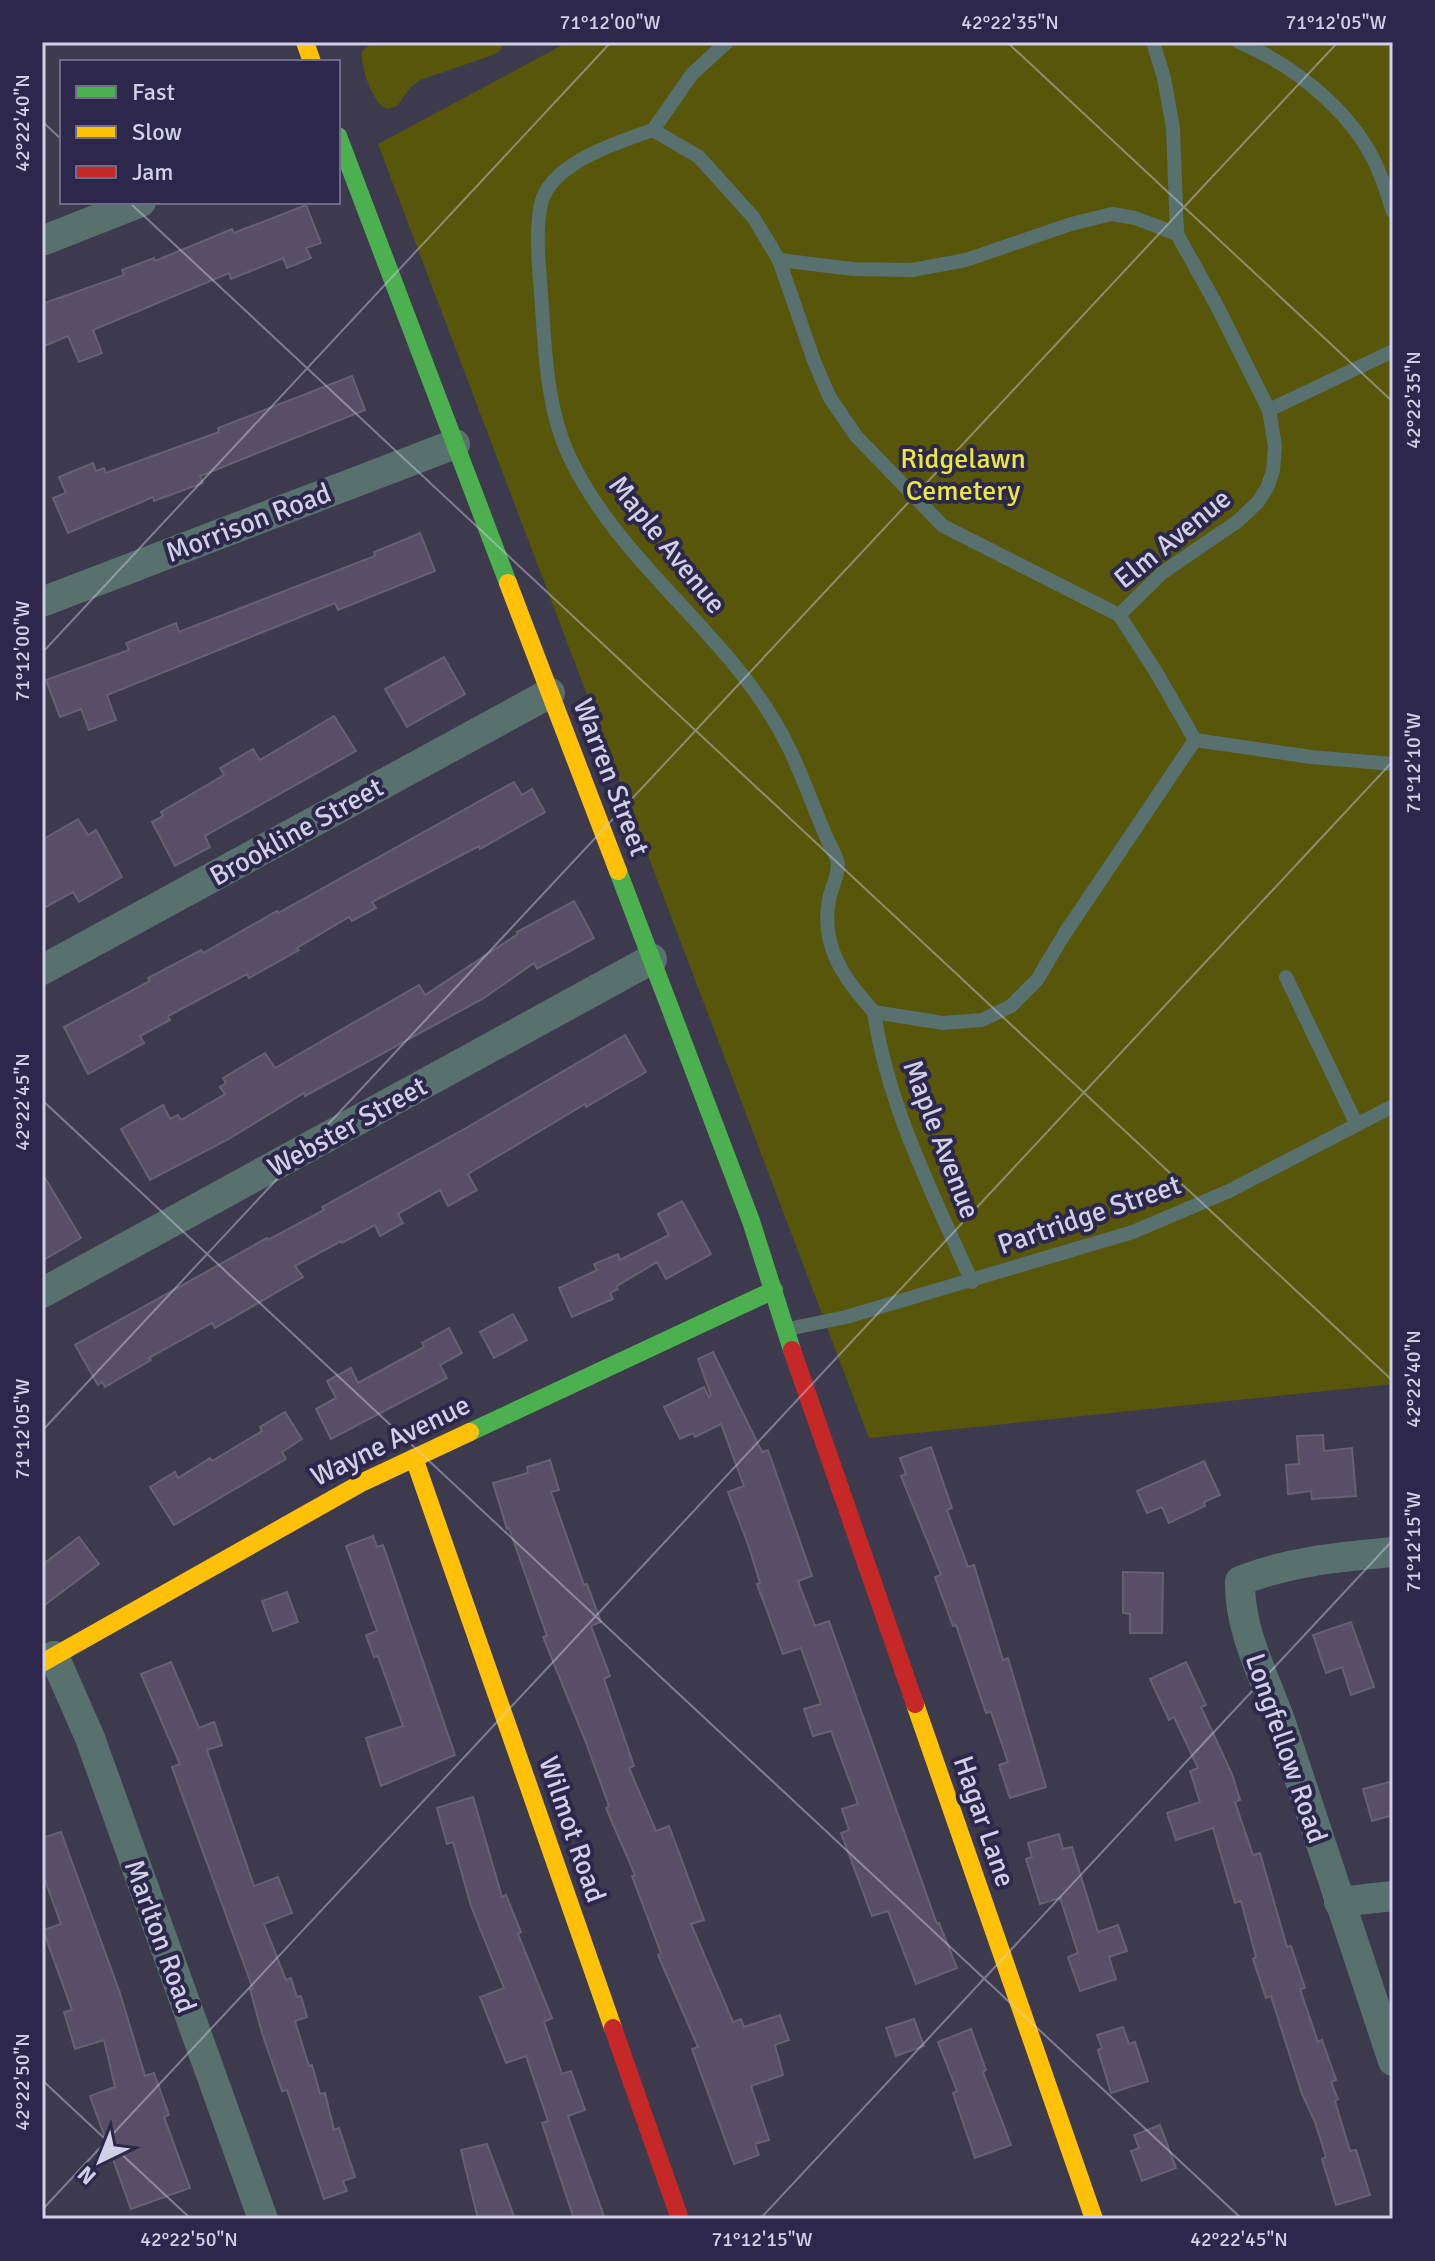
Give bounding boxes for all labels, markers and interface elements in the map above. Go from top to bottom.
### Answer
text: 71°12'00"W [559,10,661,35]
text: 42°22'35"N [961,10,1059,35]
text: 71°12'05"W [1285,10,1387,35]
legend [60,60,340,204]
text: 42°22'40"N [10,74,35,172]
text: Fast [132,77,175,107]
text: Slow [132,117,182,147]
text: Jam [132,157,173,187]
text: 42°22'35"N [1401,351,1426,449]
park label: Ridgelawn Cemetery [900,442,1026,508]
street label: Maple Avenue [601,469,733,620]
street label: Morrison Road [161,476,336,570]
street label: Elm Avenue [1107,481,1238,596]
text: 71°12'00"W [10,600,35,702]
street label: Warren Street [566,694,657,861]
text: 71°12'10"W [1401,712,1426,814]
street label: Brookline Street [204,770,389,894]
text: 42°22'45"N [10,1053,35,1151]
street label: Maple Avenue [895,1055,987,1224]
street label: Webster Street [262,1069,433,1185]
street label: Partridge Street [993,1168,1185,1262]
text: 42°22'40"N [1401,1330,1426,1428]
text: 71°12'05"W [10,1378,35,1480]
street label: Wayne Avenue [305,1388,476,1494]
text: 71°12'15"W [1401,1491,1426,1593]
street label: Longfellow Road [1238,1649,1334,1848]
street label: Hagar Lane [946,1751,1022,1891]
street label: Wilmot Road [531,1752,613,1907]
street label: Marlton Road [117,1855,203,2017]
text: 42°22'50"N [10,2033,35,2131]
north arrow [60,2121,140,2201]
text: N [72,2160,102,2190]
text: 42°22'50"N [140,2227,238,2252]
text: 71°12'15"W [711,2227,813,2252]
text: 42°22'45"N [1190,2227,1288,2252]

